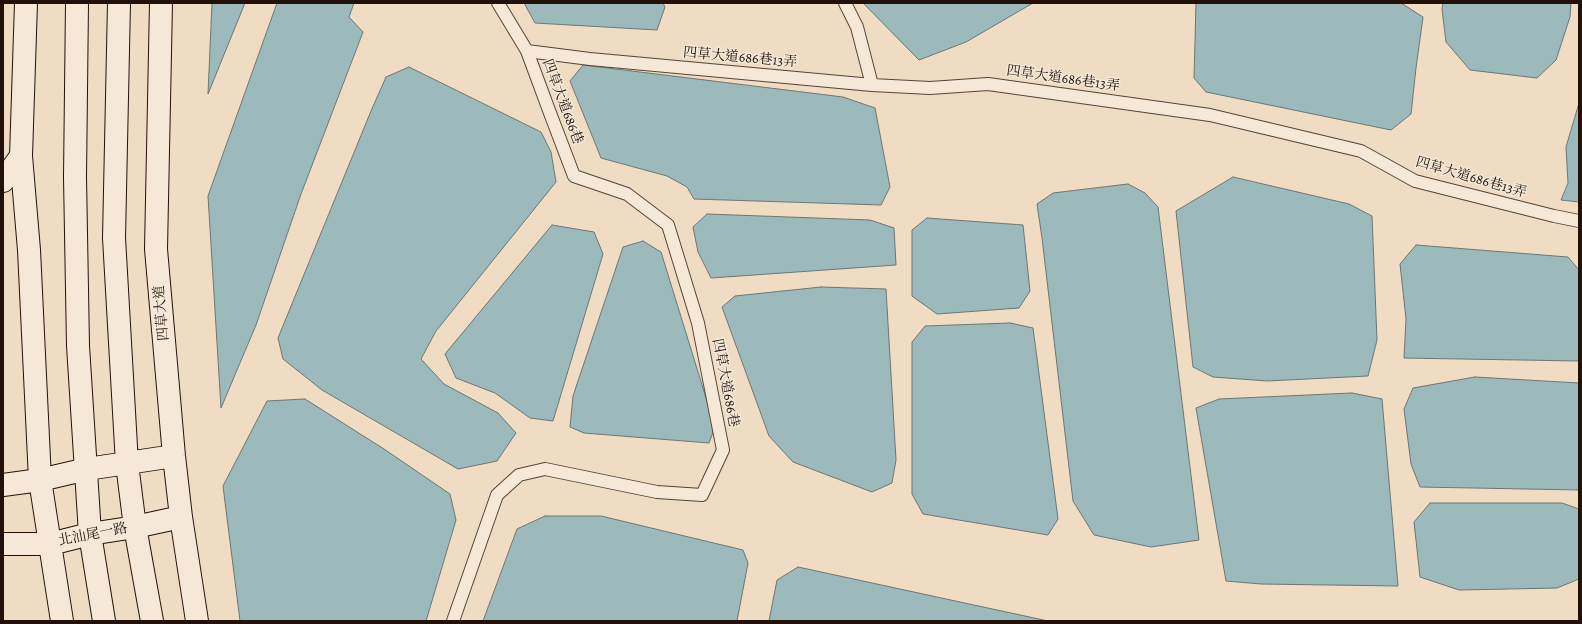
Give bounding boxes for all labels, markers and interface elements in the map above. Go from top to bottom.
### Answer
street label: 四草大道686巷13弄 [682,45,798,71]
street label: 四草大道686巷 [538,57,586,147]
street label: 四草大道686巷13弄 [1005,63,1121,95]
street label: 四草大道686巷13弄 [1414,154,1528,202]
street label: 四草大道 [151,284,173,342]
street label: 四草大道686巷 [708,337,742,429]
street label: 北汕尾一路 [57,520,129,550]

